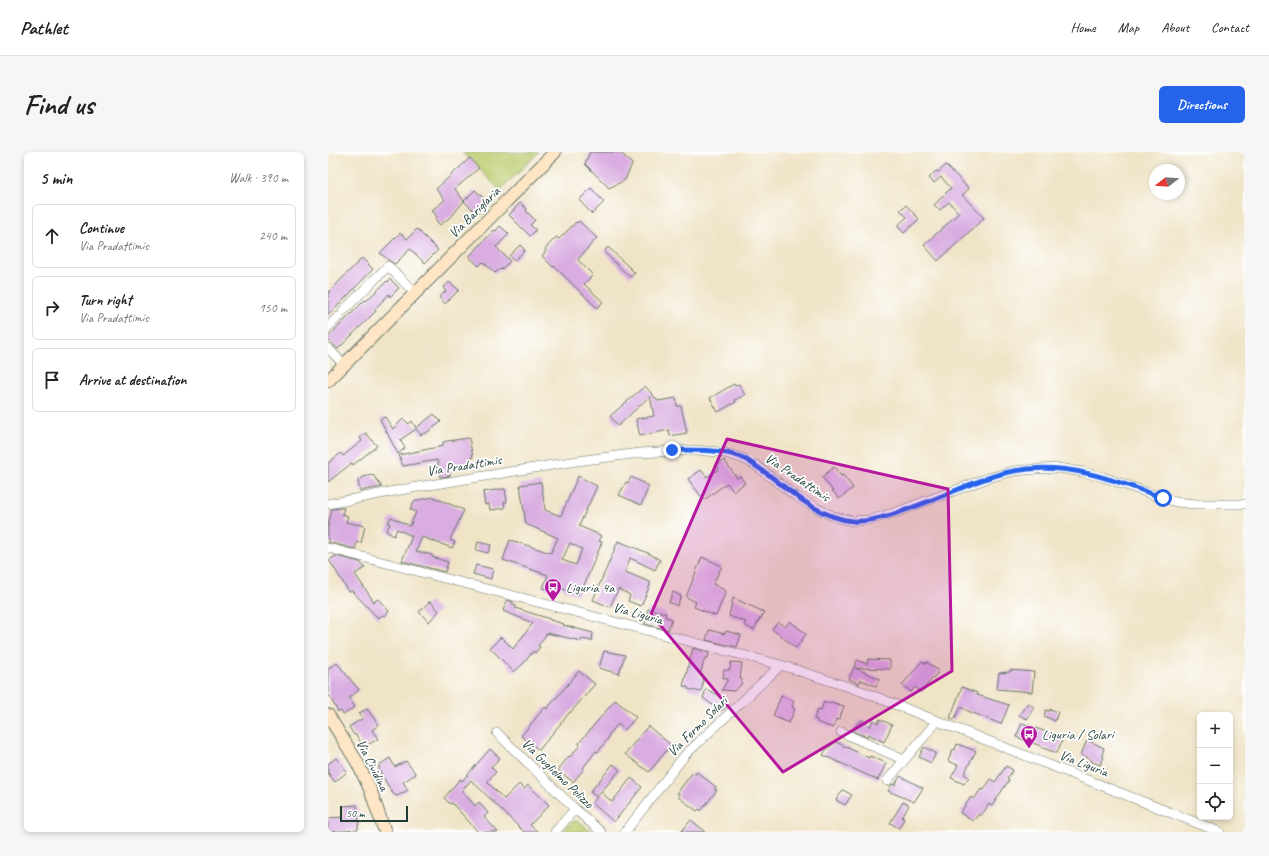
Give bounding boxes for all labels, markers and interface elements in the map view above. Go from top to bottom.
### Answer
text: Pathlet [20,16,68,40]
text: Home [1070,19,1096,36]
text: Map [1118,19,1139,36]
text: About [1161,19,1189,36]
text: Contact [1211,19,1249,36]
button: Directions [1159,86,1245,123]
text: Find us [24,87,94,122]
north arrow [1149,164,1185,200]
text: 5 min [40,168,72,189]
text: Walk · 390 m [229,170,288,186]
street label: Via Bariglaria [445,182,504,242]
text: Continue [79,219,124,238]
icon: ahead [41,225,63,247]
text: 240 m [259,228,287,244]
text: Via Pradattimis [79,238,149,254]
text: Turn right [79,291,132,310]
icon: right [41,297,63,319]
text: 150 m [259,300,287,316]
text: Via Pradattimis [79,310,149,326]
icon: arrive [41,369,63,391]
text: Arrive at destination [79,371,186,390]
route end [663,441,681,459]
street label: Via Pradattimis [762,449,835,506]
street label: Via Pradattimis [426,451,504,480]
route start [1154,489,1172,507]
bus stop icon: Liguria 4a [543,577,563,602]
place label: Liguria 4a [566,579,615,596]
street label: Via Liguria [611,599,666,629]
street label: Via Fermo Solari [664,691,733,760]
map controls [1197,712,1233,820]
button: + [1197,712,1233,748]
bus stop icon: Liguria / Solari [1019,724,1039,749]
place label: Liguria / Solari [1042,726,1116,743]
street label: Via Guglielmo Pelizzo [518,735,598,813]
street label: Via Cividina [352,737,393,795]
street label: Via Liguria [1057,746,1112,781]
button: − [1197,748,1233,784]
button: locate [1197,784,1233,820]
scale bar [340,804,408,823]
text: 50 m [346,806,365,820]

